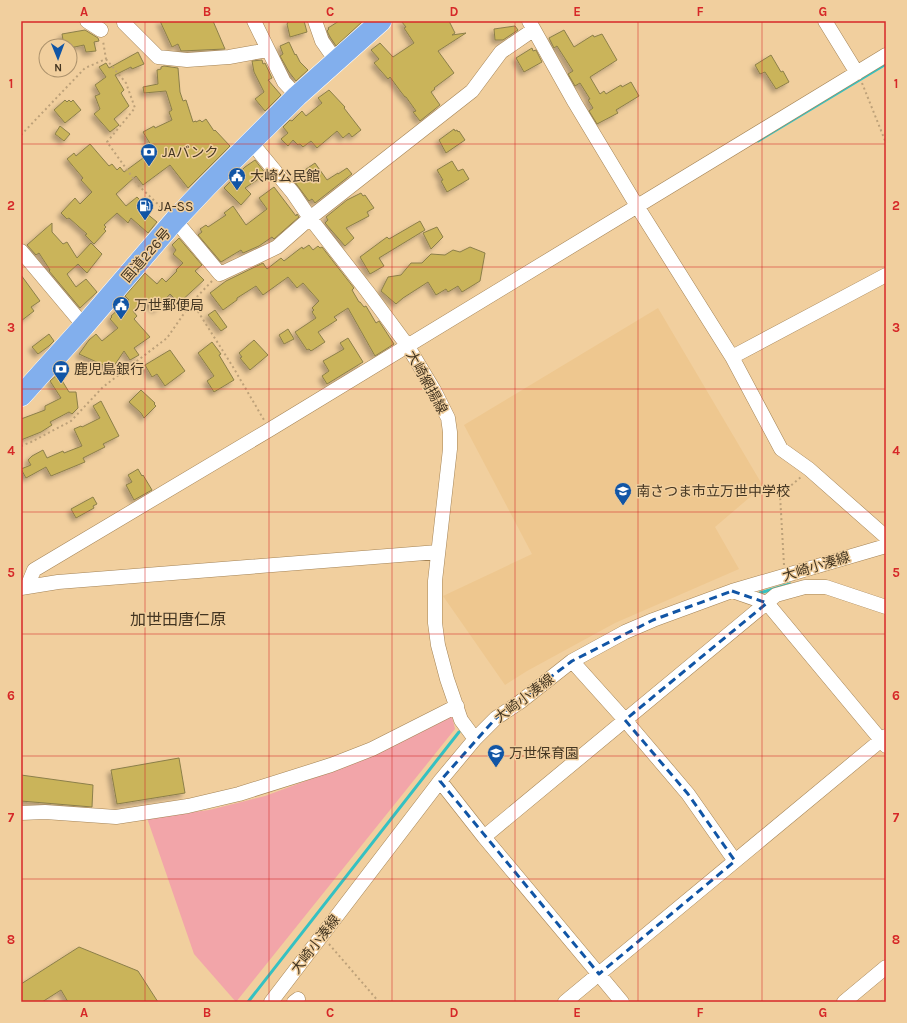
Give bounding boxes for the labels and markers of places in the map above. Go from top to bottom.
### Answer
bank icon: JAバンク [139,142,159,167]
place label: JAバンク [162,144,218,161]
public building icon: 大崎公民館 [227,166,247,191]
place label: 大崎公民館 [250,168,320,185]
fuel station icon: JA-SS [135,196,155,221]
place label: JA-SS [158,198,194,215]
public building icon: 万世郵便局 [111,295,131,320]
place label: 万世郵便局 [134,297,204,314]
bank icon: 鹿児島銀行 [51,359,71,384]
place label: 鹿児島銀行 [74,361,144,378]
school or university icon: 南さつま市立万世中学校 [613,481,633,506]
place label: 南さつま市立万世中学校 [636,483,790,500]
school or university icon: 万世保育園 [486,743,506,768]
place label: 万世保育園 [509,745,579,762]

